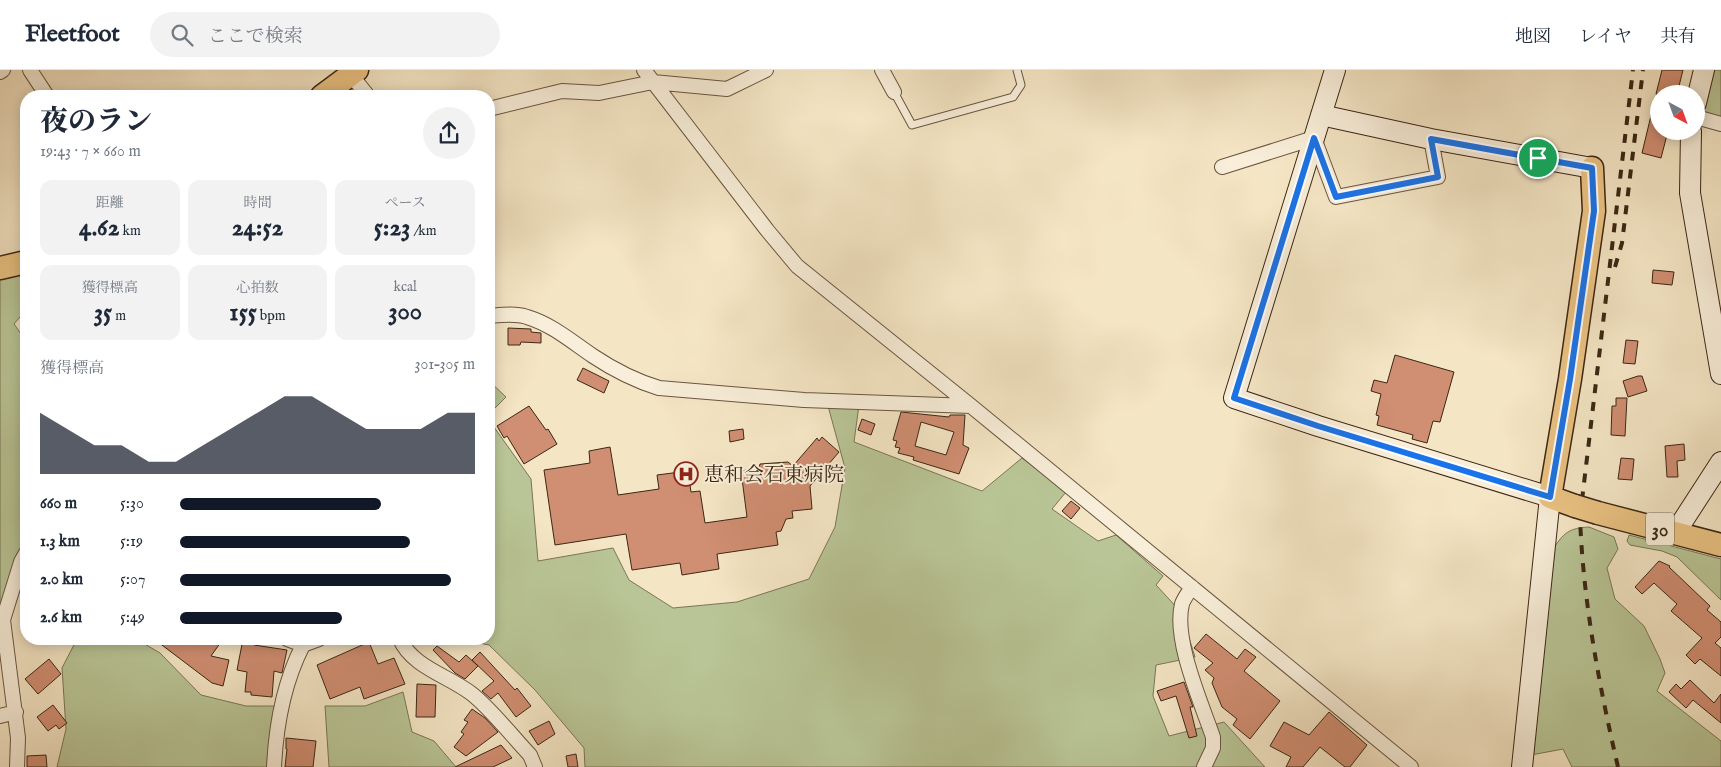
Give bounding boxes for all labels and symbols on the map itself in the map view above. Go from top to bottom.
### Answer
north arrow [1650,85,1705,140]
pin [1517,137,1559,179]
hospital icon: 恵和会石東病院 [673,461,699,487]
place label: 恵和会石東病院 [704,463,844,488]
road number: 30 [1646,512,1674,546]

